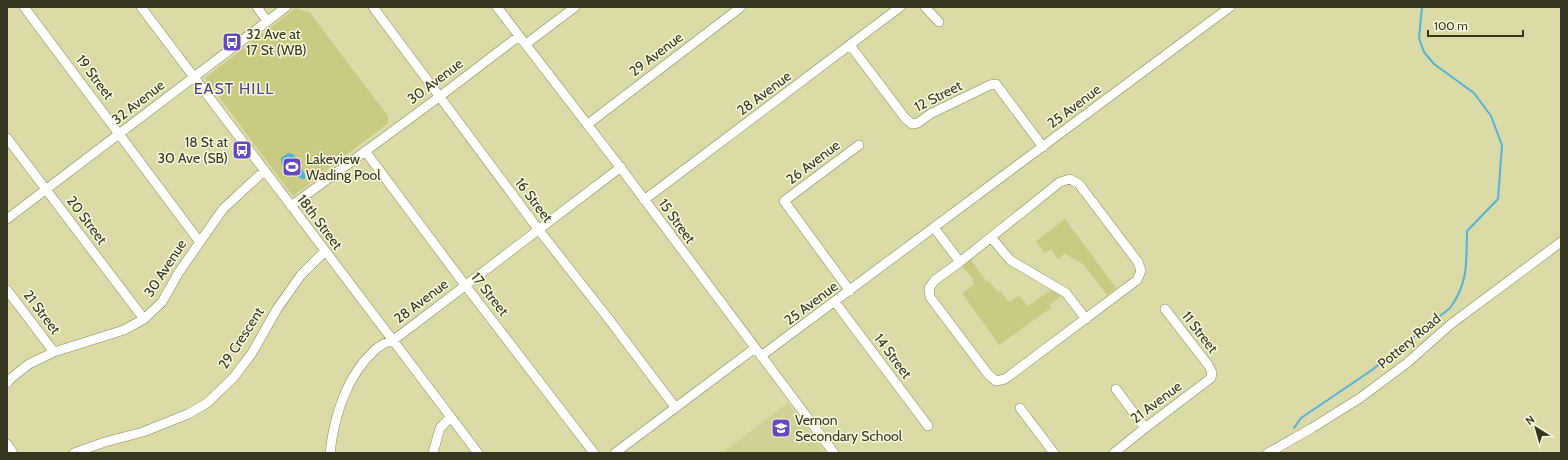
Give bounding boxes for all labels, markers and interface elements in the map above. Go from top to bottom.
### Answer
scale bar [1428,12,1523,38]
text: 100 m [1434,18,1468,33]
place label: 32 Ave at 17 St (WB) [246,25,307,59]
street label: 29 Avenue [625,28,687,80]
bus stop icon: 32 Ave at 17 St (WB) [221,31,243,53]
street label: 19 Street [72,51,118,103]
street label: 30 Avenue [404,54,466,108]
street label: 28 Avenue [733,67,795,119]
street label: 32 Avenue [108,76,168,128]
street label: 12 Street [911,76,965,116]
district label: EAST HILL [194,79,274,98]
street label: 25 Avenue [1044,80,1104,132]
place label: 18 St at 30 Ave (SB) [157,133,228,167]
street label: 26 Avenue [782,136,844,188]
bus stop icon: 18 St at 30 Ave (SB) [231,139,253,161]
place label: Lakeview Wading Pool [306,150,381,184]
sports icon: Lakeview Wading Pool [281,156,303,178]
street label: 16 Street [511,174,557,226]
street label: 18th Street [293,191,347,253]
street label: 20 Street [63,192,111,248]
street label: 15 Street [655,195,700,247]
street label: 30 Avenue [140,236,190,300]
street label: 17 Street [467,268,513,320]
street label: 28 Avenue [390,275,452,327]
street label: 25 Avenue [781,277,841,329]
street label: 21 Street [19,286,65,338]
street label: 29 Crescent [214,303,268,372]
street label: 11 Street [1178,307,1222,357]
street label: Pottery Road [1374,309,1444,373]
street label: 14 Street [870,330,916,382]
street label: 21 Avenue [1127,377,1185,427]
north arrow [1516,408,1556,448]
place label: Vernon Secondary School [795,411,903,445]
text: N [1523,412,1537,428]
school or university icon: Vernon Secondary School [770,417,792,439]

